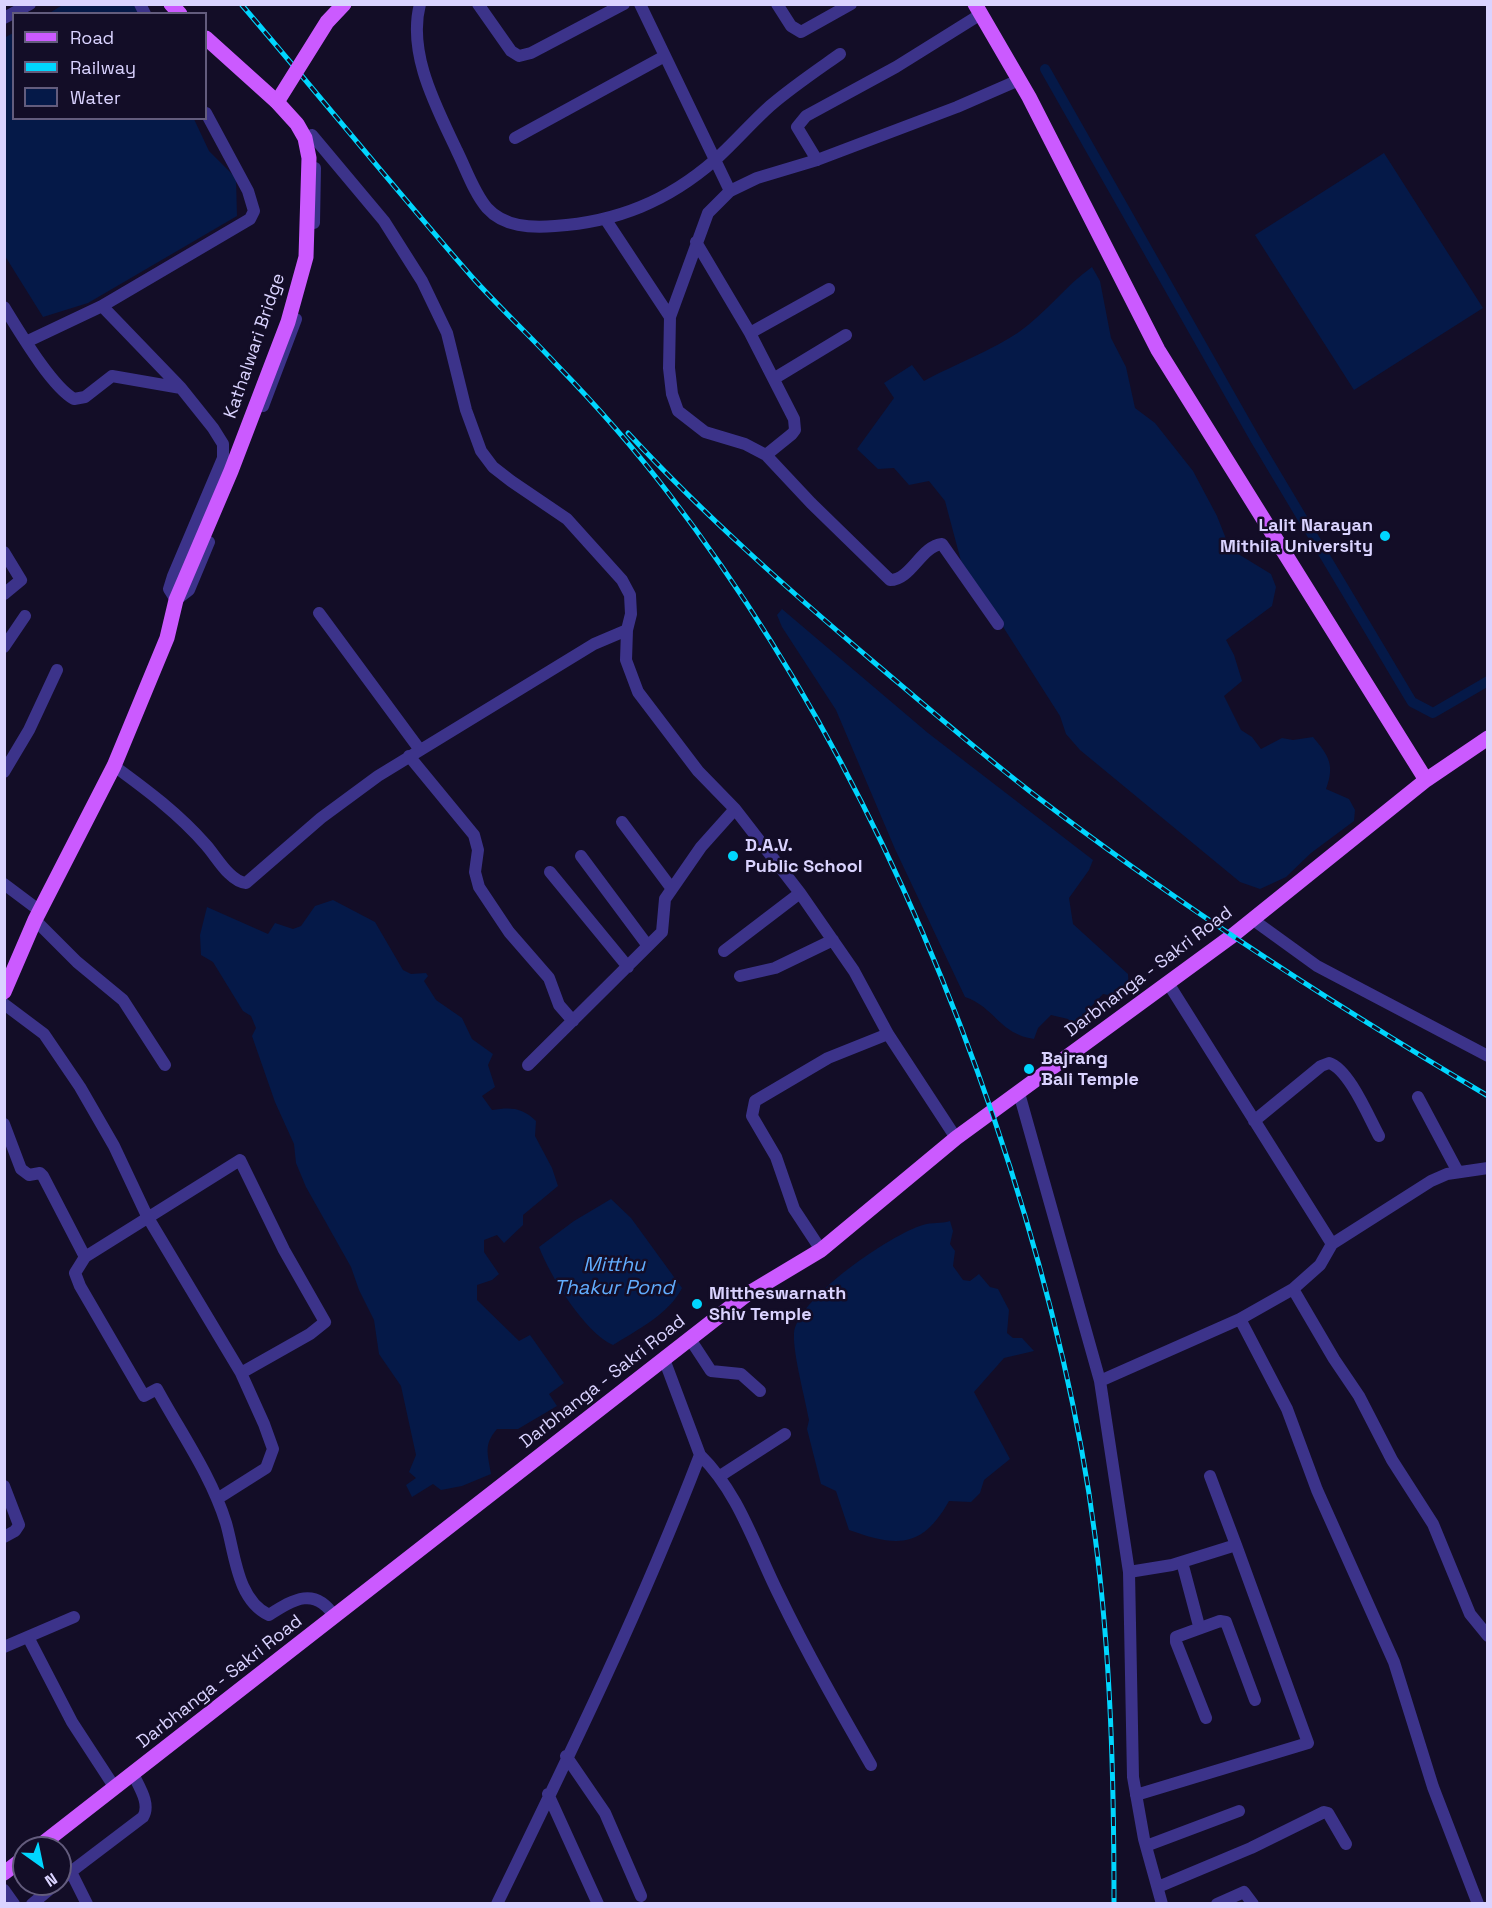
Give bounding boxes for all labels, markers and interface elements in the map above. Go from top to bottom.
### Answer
legend [12,12,207,120]
text: Road [70,26,114,49]
text: Railway [70,56,136,79]
text: Water [70,86,121,109]
street label: Kathalwari Bridge [220,271,290,421]
place label: Lalit Narayan Mithila University [1220,515,1373,558]
marker: Lalit Narayan Mithila University [1378,529,1392,543]
place label: D.A.V. Public School [745,835,863,878]
marker: D.A.V. Public School [726,849,740,863]
street label: Darbhanga - Sakri Road [1061,902,1237,1042]
place label: Bajrang Bali Temple [1041,1048,1139,1090]
marker: Bajrang Bali Temple [1022,1062,1036,1076]
water label: Mitthu Thakur Pond [554,1254,674,1301]
place label: Mittheswarnath Shiv Temple [709,1283,846,1326]
marker: Mittheswarnath Shiv Temple [690,1297,704,1311]
street label: Darbhanga - Sakri Road [516,1311,690,1453]
street label: Darbhanga - Sakri Road [133,1611,307,1753]
north arrow [12,1836,72,1896]
text: N [41,1868,61,1892]

